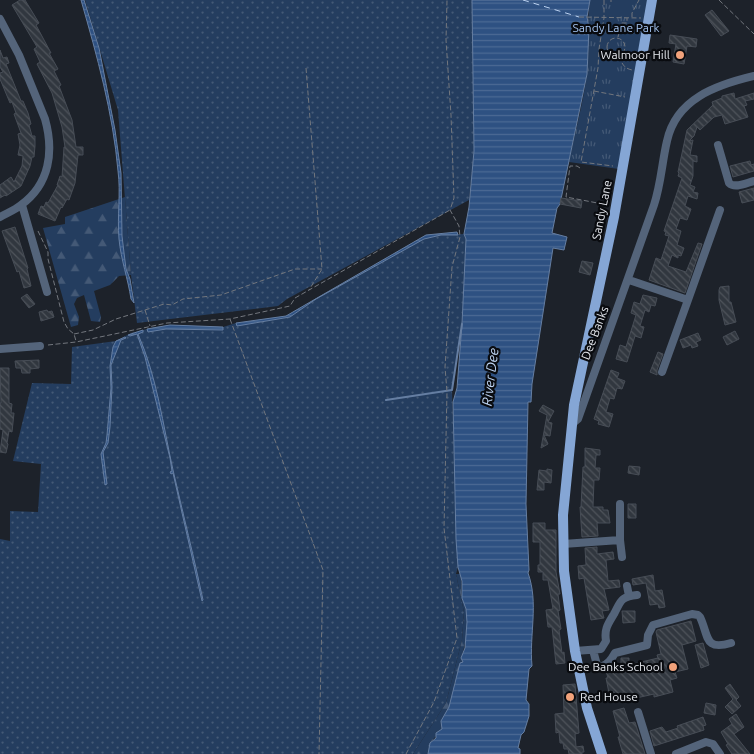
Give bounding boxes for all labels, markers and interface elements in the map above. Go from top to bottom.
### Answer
park label: Sandy Lane Park [572,21,660,34]
place label: Walmoor Hill [601,48,670,61]
marker: Walmoor Hill [674,49,686,61]
street label: Sandy Lane [589,179,614,241]
street label: Dee Banks [578,304,611,361]
water label: River Dee [479,347,501,407]
place label: Dee Banks School [568,660,663,673]
marker: Dee Banks School [667,661,679,673]
place label: Red House [580,690,638,703]
marker: Red House [564,691,576,703]

